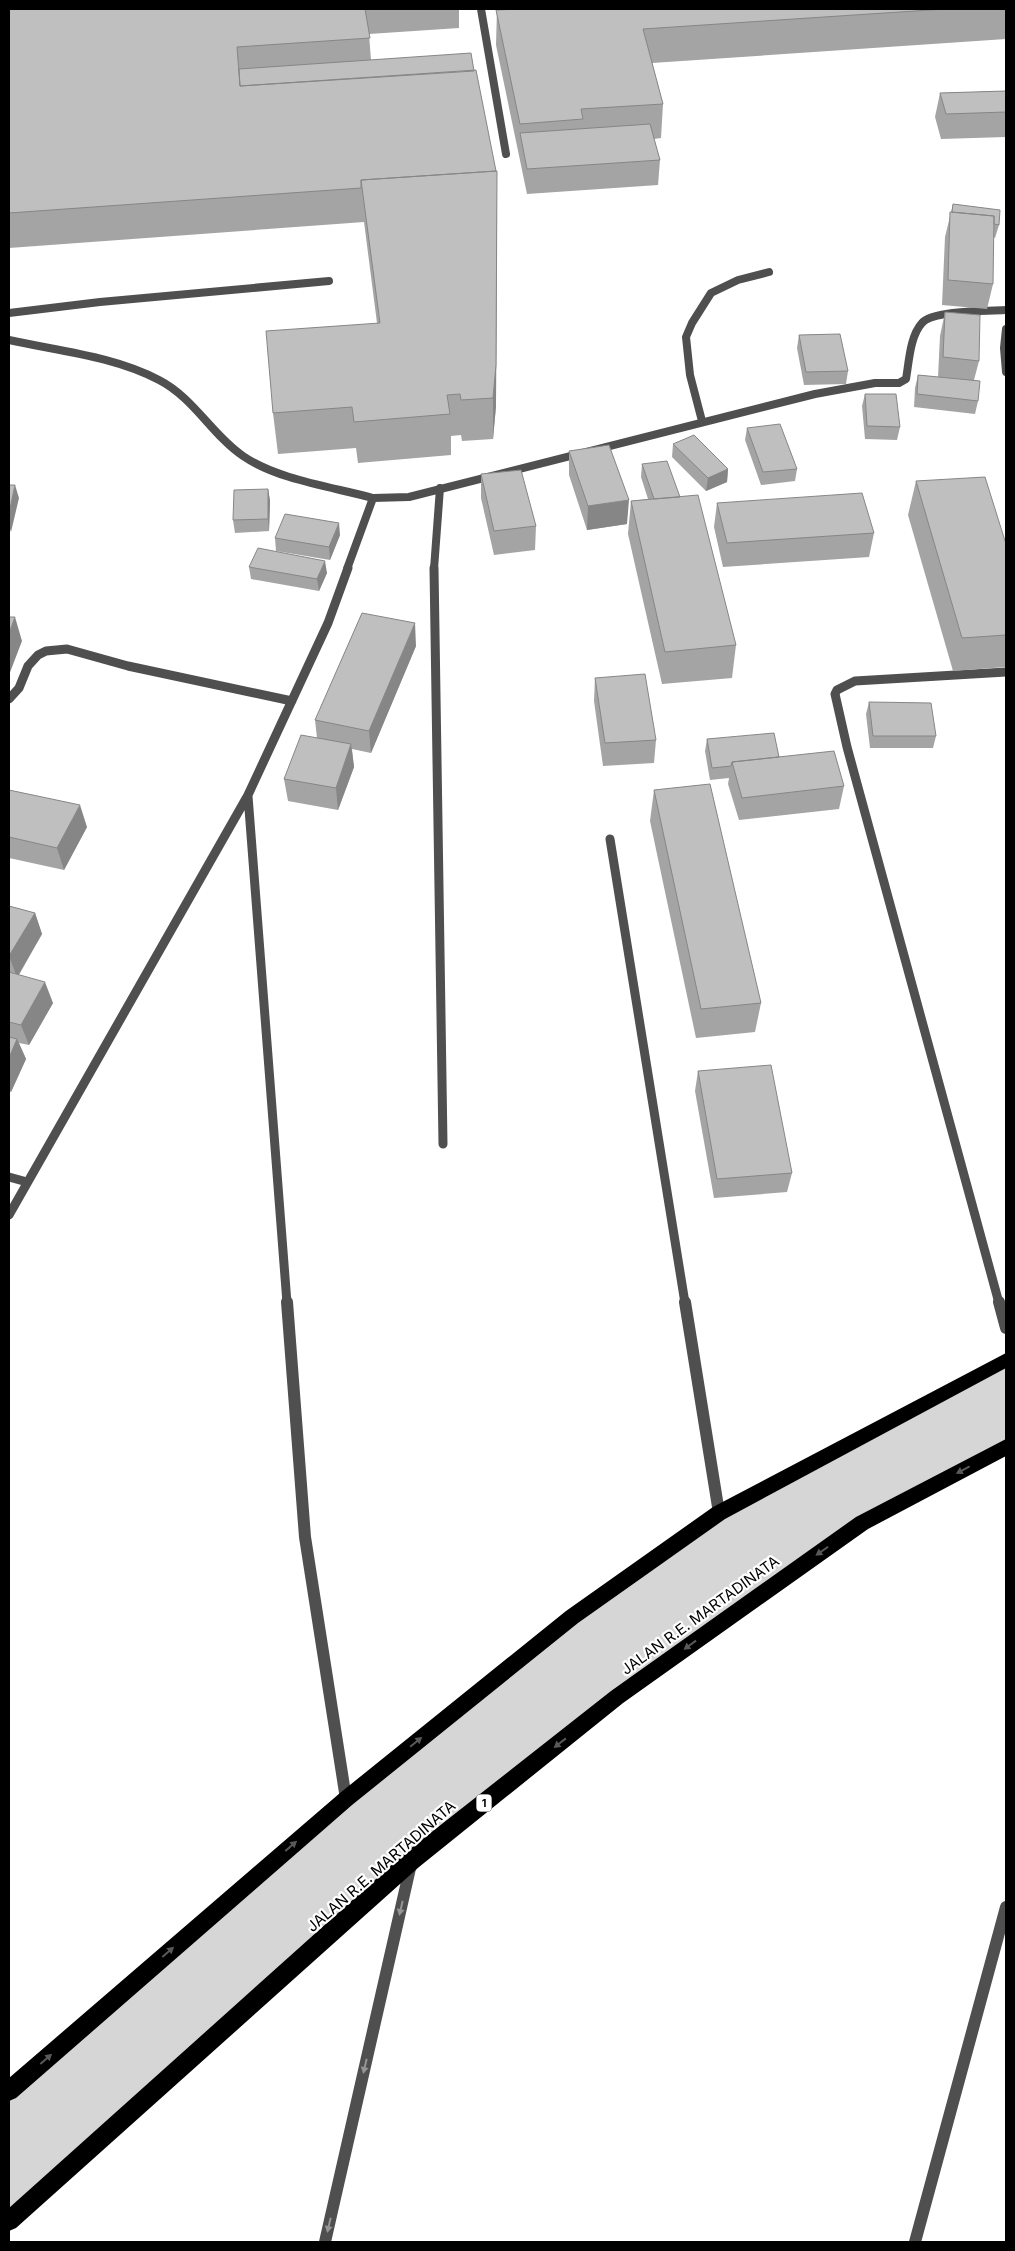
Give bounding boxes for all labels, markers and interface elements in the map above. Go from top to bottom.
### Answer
one-way arrow [956,1466,970,1474]
one-way arrow [816,1546,829,1556]
street label: JALAN R.E. MARTADINATA [617,1551,783,1679]
one-way arrow [683,1640,697,1650]
one-way arrow [409,1737,422,1748]
one-way arrow [554,1737,567,1748]
road number: 1 [476,1795,492,1812]
street label: JALAN R.E. MARTADINATA [303,1796,459,1936]
one-way arrow [285,1841,298,1852]
one-way arrow [397,1900,405,1915]
one-way arrow [162,1947,175,1958]
one-way arrow [39,2053,51,2065]
one-way arrow [361,2059,369,2074]
one-way arrow [325,2217,333,2232]

